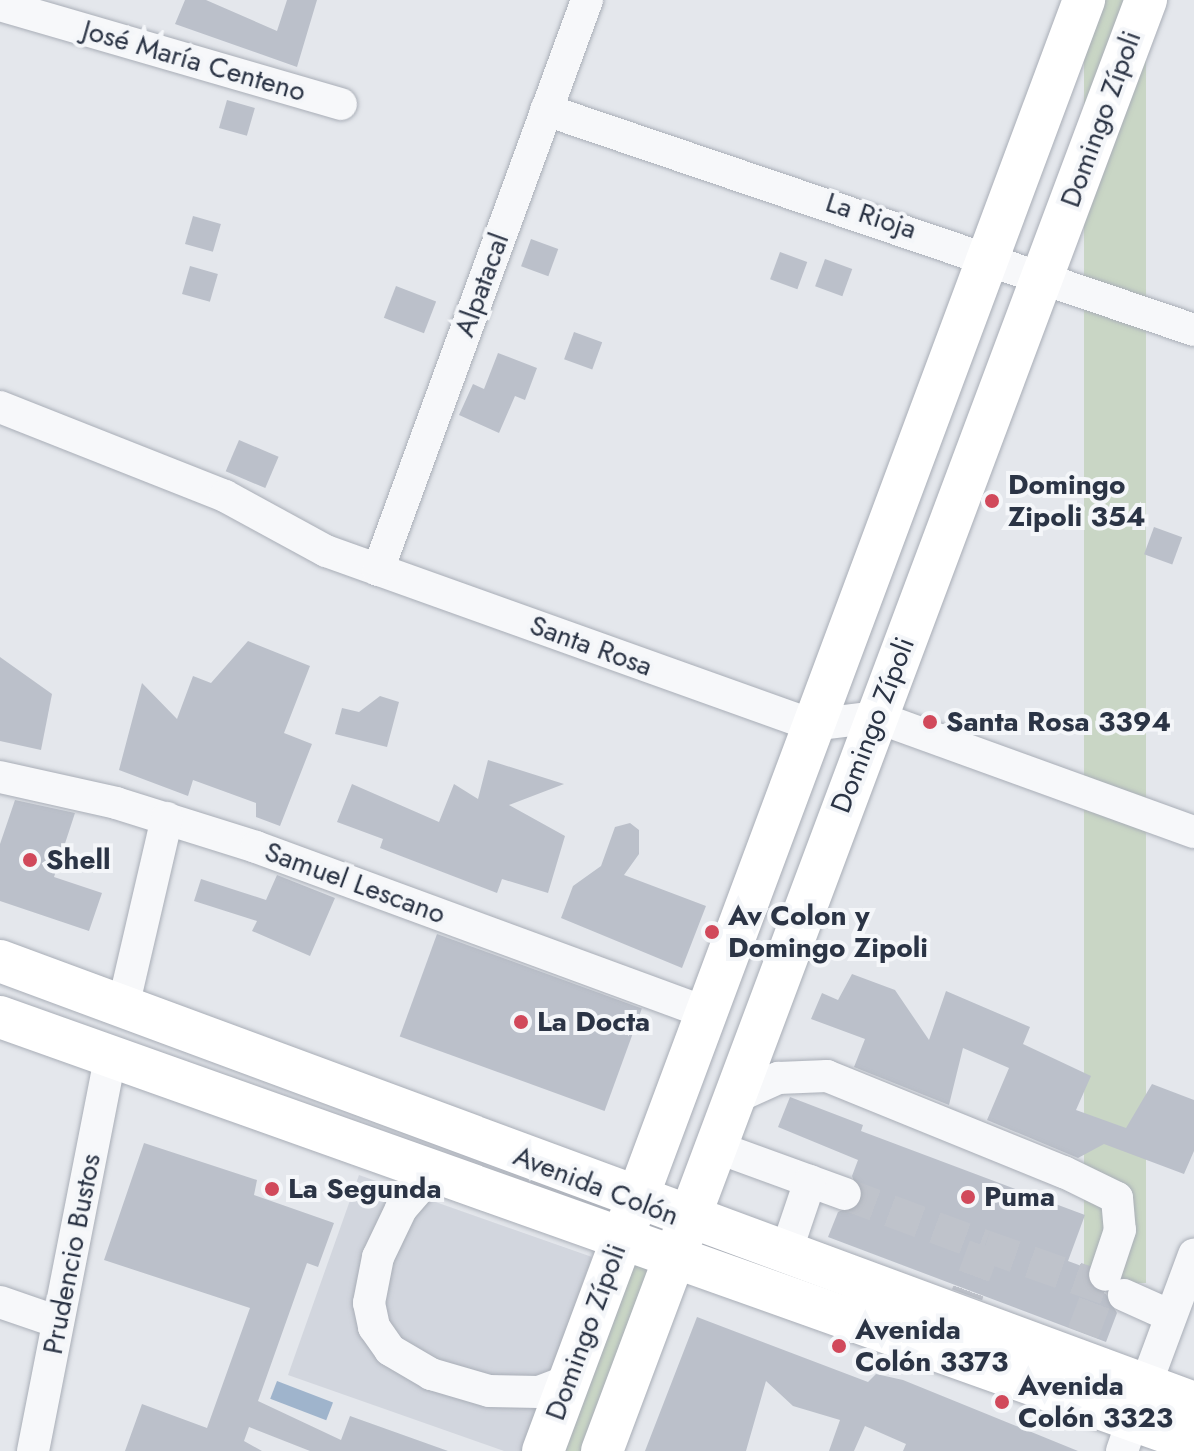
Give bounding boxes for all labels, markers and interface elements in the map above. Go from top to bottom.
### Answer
street label: José María Centeno [79,13,309,109]
street label: Domingo Zípoli [1054,26,1148,212]
street label: La Rioja [821,186,921,246]
street label: Alpatacal [448,229,516,341]
place label: Domingo Zipoli 354 [1008,468,1146,534]
marker: Domingo Zipoli 354 [983,492,1001,510]
street label: Santa Rosa [525,608,657,684]
street label: Domingo Zípoli [824,632,922,818]
place label: Santa Rosa 3394 [946,705,1171,739]
marker: Santa Rosa 3394 [921,713,939,731]
street label: Samuel Lescano [260,835,450,931]
place label: Shell [46,843,111,877]
marker: Shell [21,851,39,869]
place label: Av Colon y Domingo Zipoli [728,899,928,965]
marker: Av Colon y Domingo Zipoli [703,923,721,941]
place label: La Docta [537,1005,650,1039]
marker: La Docta [512,1013,530,1031]
street label: Avenida Colón [509,1139,683,1233]
street label: Prudencio Bustos [36,1151,108,1357]
place label: La Segunda [288,1172,441,1206]
marker: La Segunda [263,1180,281,1198]
place label: Puma [984,1180,1055,1214]
marker: Puma [959,1188,977,1206]
street label: Domingo Zípoli [539,1239,633,1425]
place label: Avenida Colón 3373 [855,1313,1008,1379]
marker: Avenida Colón 3373 [830,1337,848,1355]
place label: Avenida Colón 3323 [1018,1369,1173,1435]
marker: Avenida Colón 3323 [993,1393,1011,1411]

